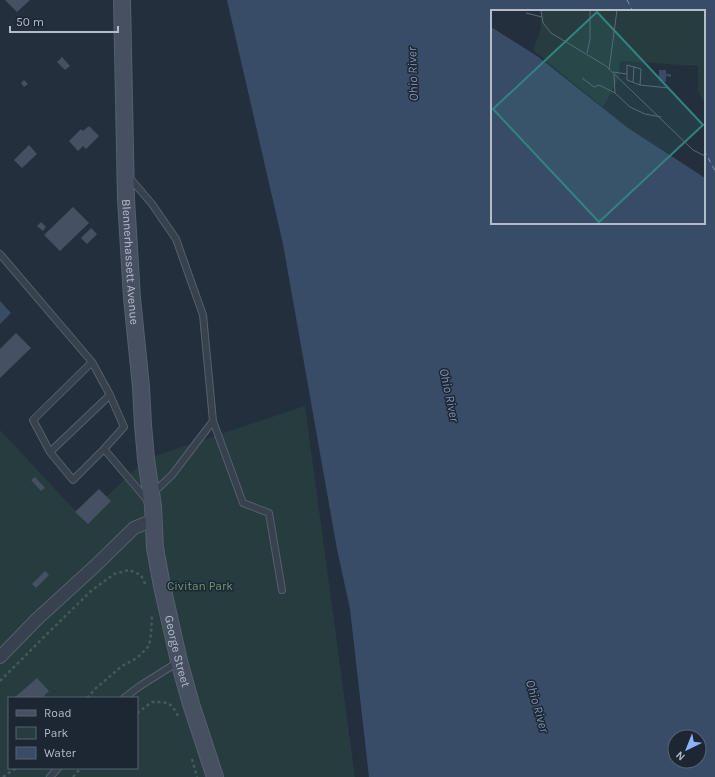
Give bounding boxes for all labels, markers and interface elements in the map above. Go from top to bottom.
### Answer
scale bar [10,8,118,34]
inset map [491,10,705,224]
text: 50 m [16,15,44,29]
water label: Ohio River [404,46,421,101]
street label: Blennerhassett Avenue [119,198,142,325]
water label: Ohio River [437,367,463,424]
park label: Civitan Park [167,579,233,593]
street label: George Street [162,614,193,689]
water label: Ohio River [523,678,552,735]
legend [8,697,138,769]
text: Road [44,706,72,720]
text: Park [44,726,69,740]
north arrow [667,729,707,769]
text: Water [44,746,77,760]
text: N [673,749,688,763]

